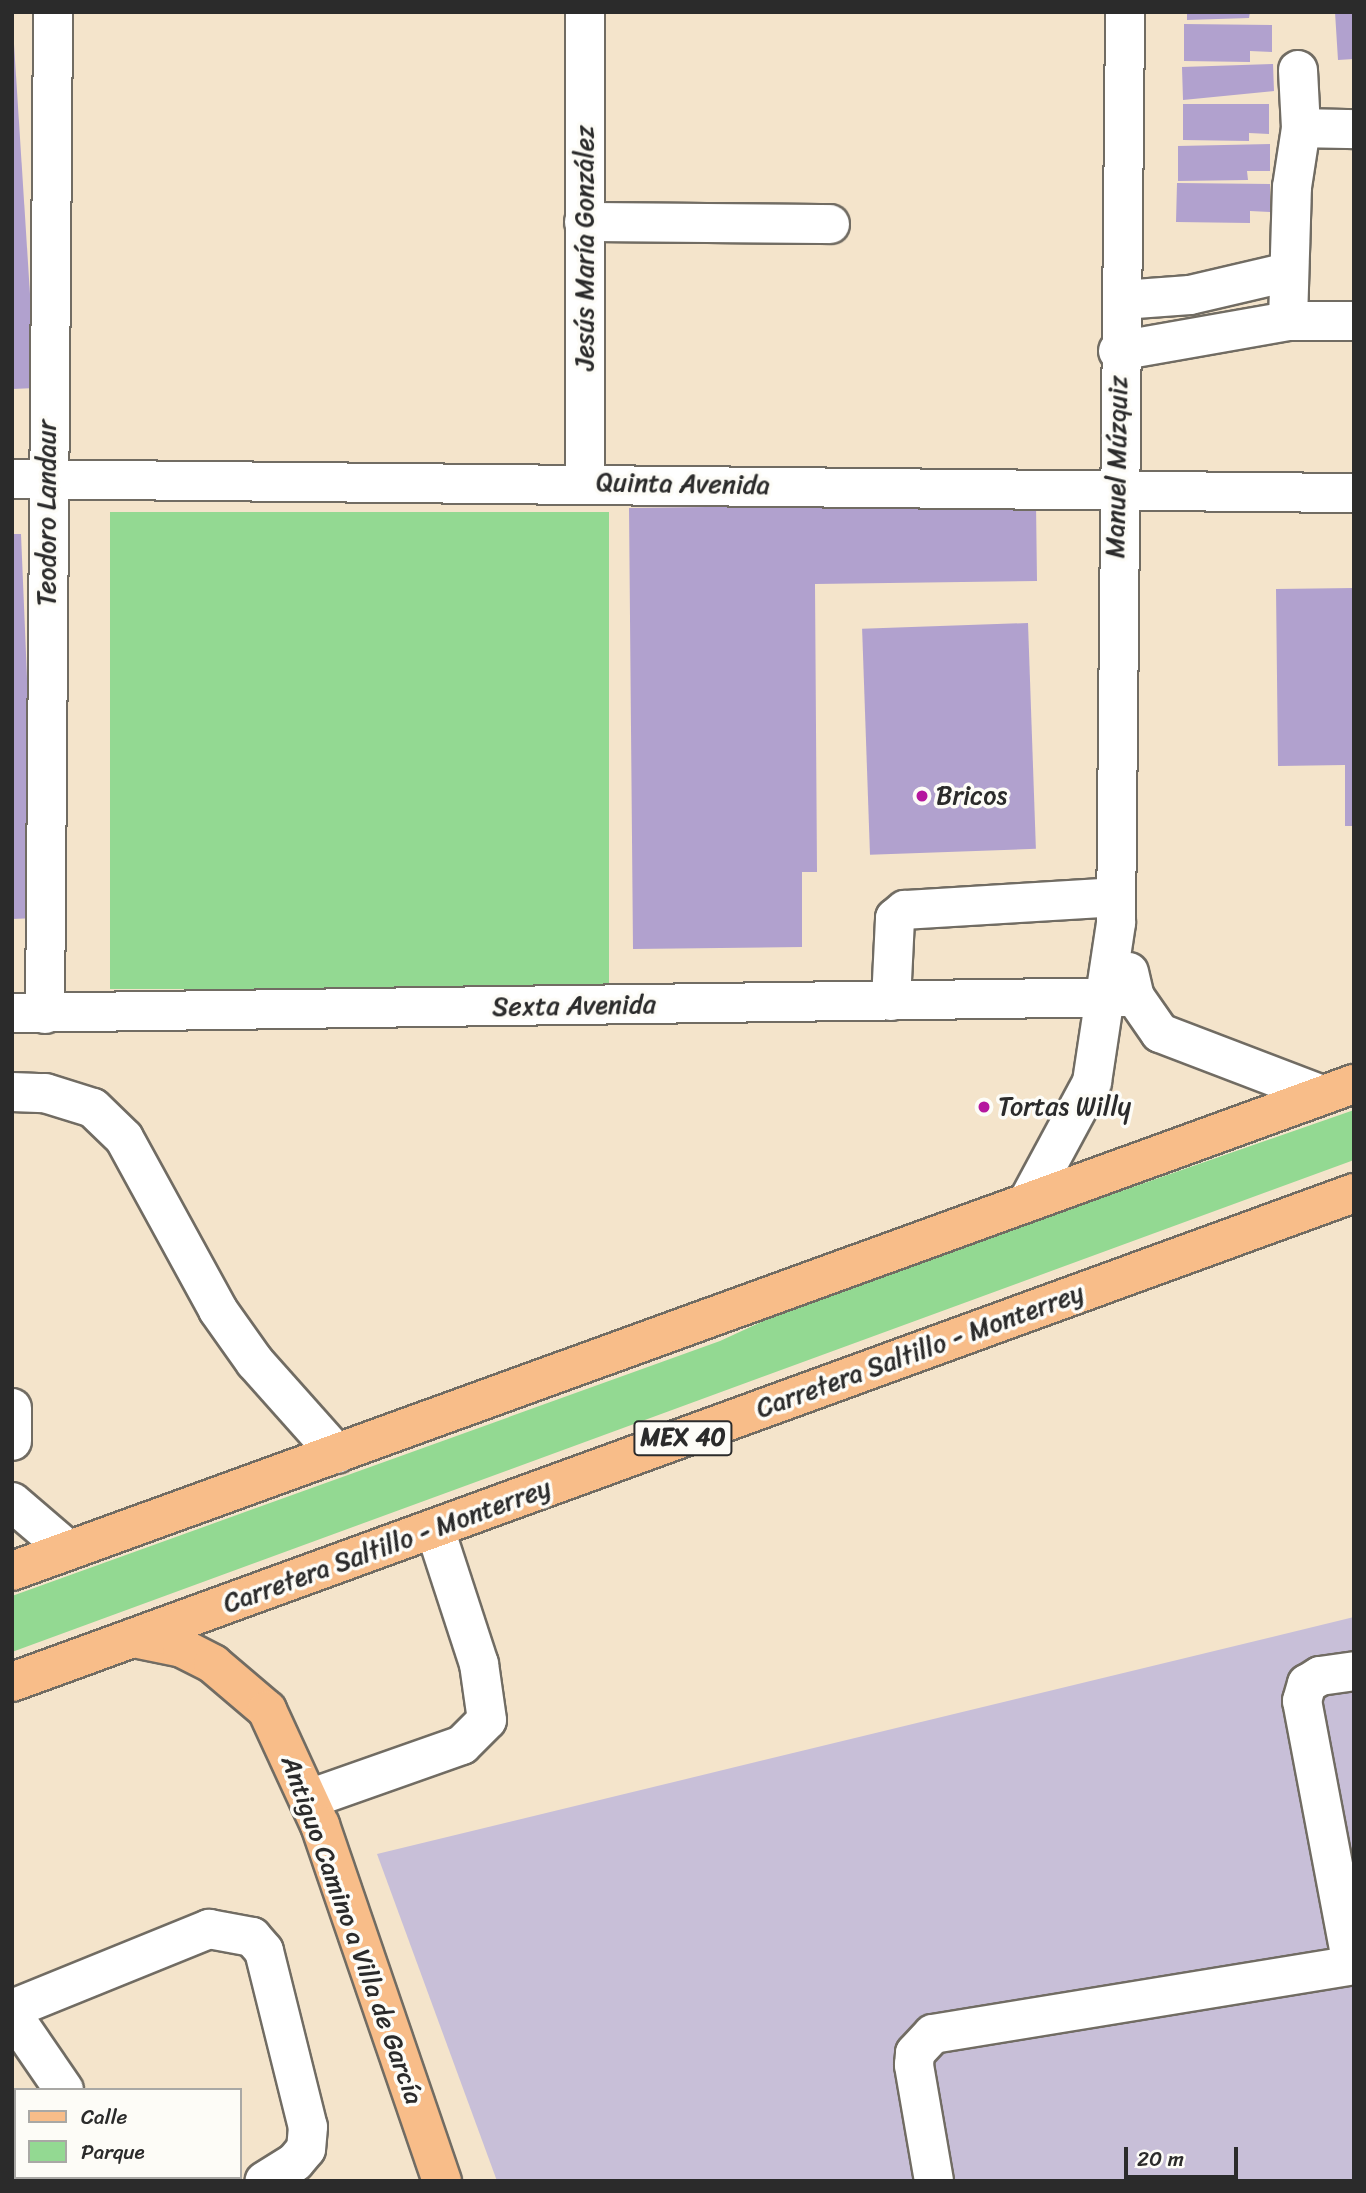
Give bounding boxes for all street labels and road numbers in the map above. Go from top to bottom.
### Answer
street label: Jesús María González [569,126,601,370]
street label: Manuel Múzquiz [1100,375,1134,559]
street label: Teodoro Landaur [31,420,63,606]
street label: Quinta Avenida [596,467,770,501]
street label: Sexta Avenida [491,989,657,1023]
street label: Carretera Saltillo - Monterrey [752,1277,1088,1425]
road number: MEX 40 [632,1418,734,1458]
street label: Carretera Saltillo - Monterrey [219,1472,555,1620]
street label: Antiguo Camino a Villa de García [274,1751,430,2109]

